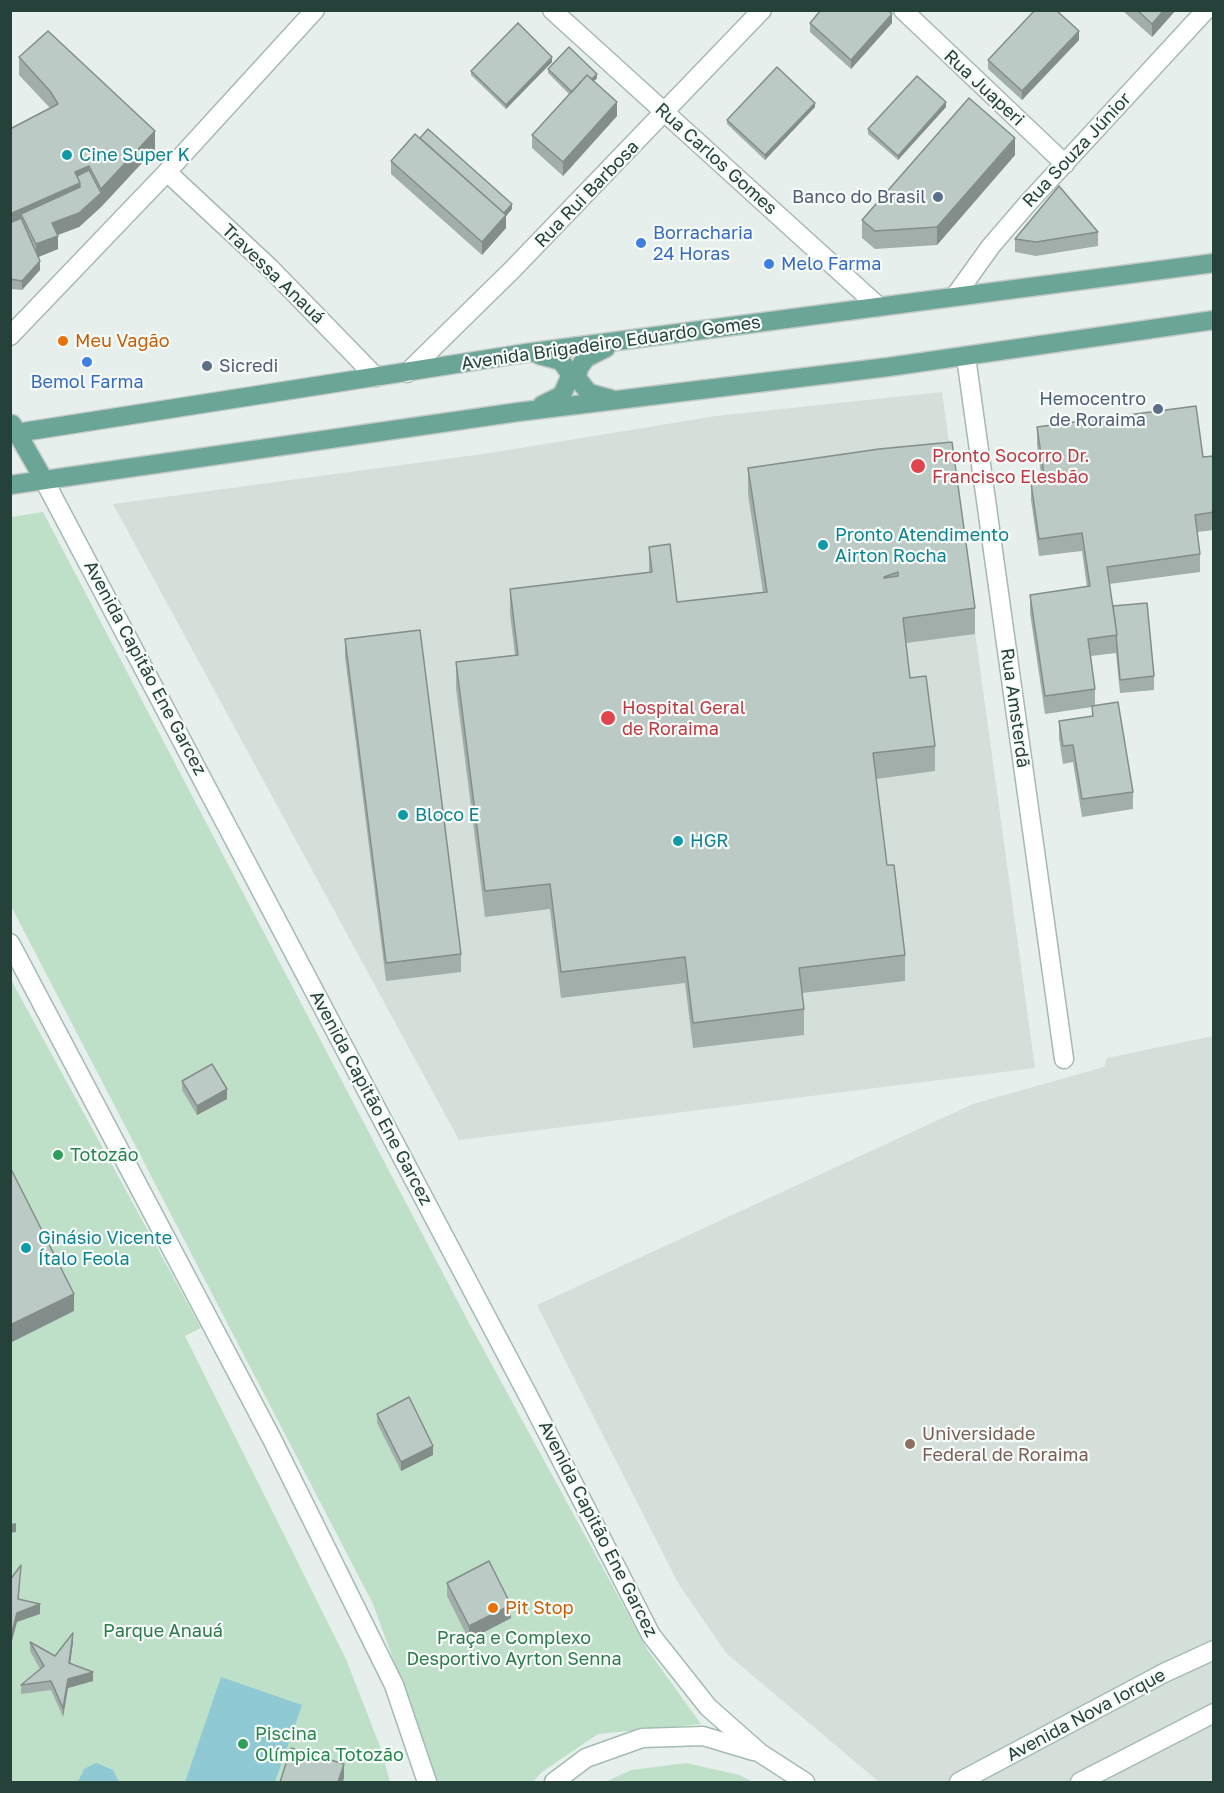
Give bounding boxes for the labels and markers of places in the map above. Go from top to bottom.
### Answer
place label: Cine Super K [79,144,190,166]
marker: Cine Super K [60,148,74,162]
place label: Banco do Brasil [792,186,926,208]
marker: Banco do Brasil [931,190,945,204]
place label: Borracharia 24 Horas [653,222,753,264]
marker: Borracharia 24 Horas [634,236,648,250]
place label: Melo Farma [781,253,881,275]
marker: Melo Farma [762,257,776,271]
place label: Meu Vagão [75,330,169,352]
marker: Meu Vagão [56,334,70,348]
marker: Bemol Farma [80,355,94,369]
place label: Sicredi [219,355,278,377]
marker: Sicredi [200,359,214,373]
place label: Bemol Farma [30,371,144,393]
place label: Hemocentro de Roraima [1039,388,1146,430]
marker: Hemocentro de Roraima [1151,402,1165,416]
place label: Pronto Socorro Dr. Francisco Elesbão [932,445,1090,488]
marker: Pronto Socorro Dr. Francisco Elesbão [909,457,927,475]
place label: Pronto Atendimento Airton Rocha [835,524,1009,566]
marker: Pronto Atendimento Airton Rocha [816,538,830,552]
place label: Hospital Geral de Roraima [622,697,745,740]
marker: Hospital Geral de Roraima [599,709,617,727]
place label: Bloco E [415,804,480,826]
marker: Bloco E [396,808,410,822]
place label: HGR [690,830,729,852]
marker: HGR [671,834,685,848]
place label: Totozão [70,1144,138,1166]
marker: Totozão [51,1148,65,1162]
place label: Ginásio Vicente Ítalo Feola [38,1227,172,1270]
marker: Ginásio Vicente Ítalo Feola [19,1241,33,1255]
place label: Universidade Federal de Roraima [922,1423,1089,1466]
marker: Universidade Federal de Roraima [903,1437,917,1451]
place label: Pit Stop [505,1597,574,1619]
marker: Pit Stop [486,1601,500,1615]
place label: Piscina Olímpica Totozão [255,1723,404,1766]
marker: Piscina Olímpica Totozão [236,1737,250,1751]

